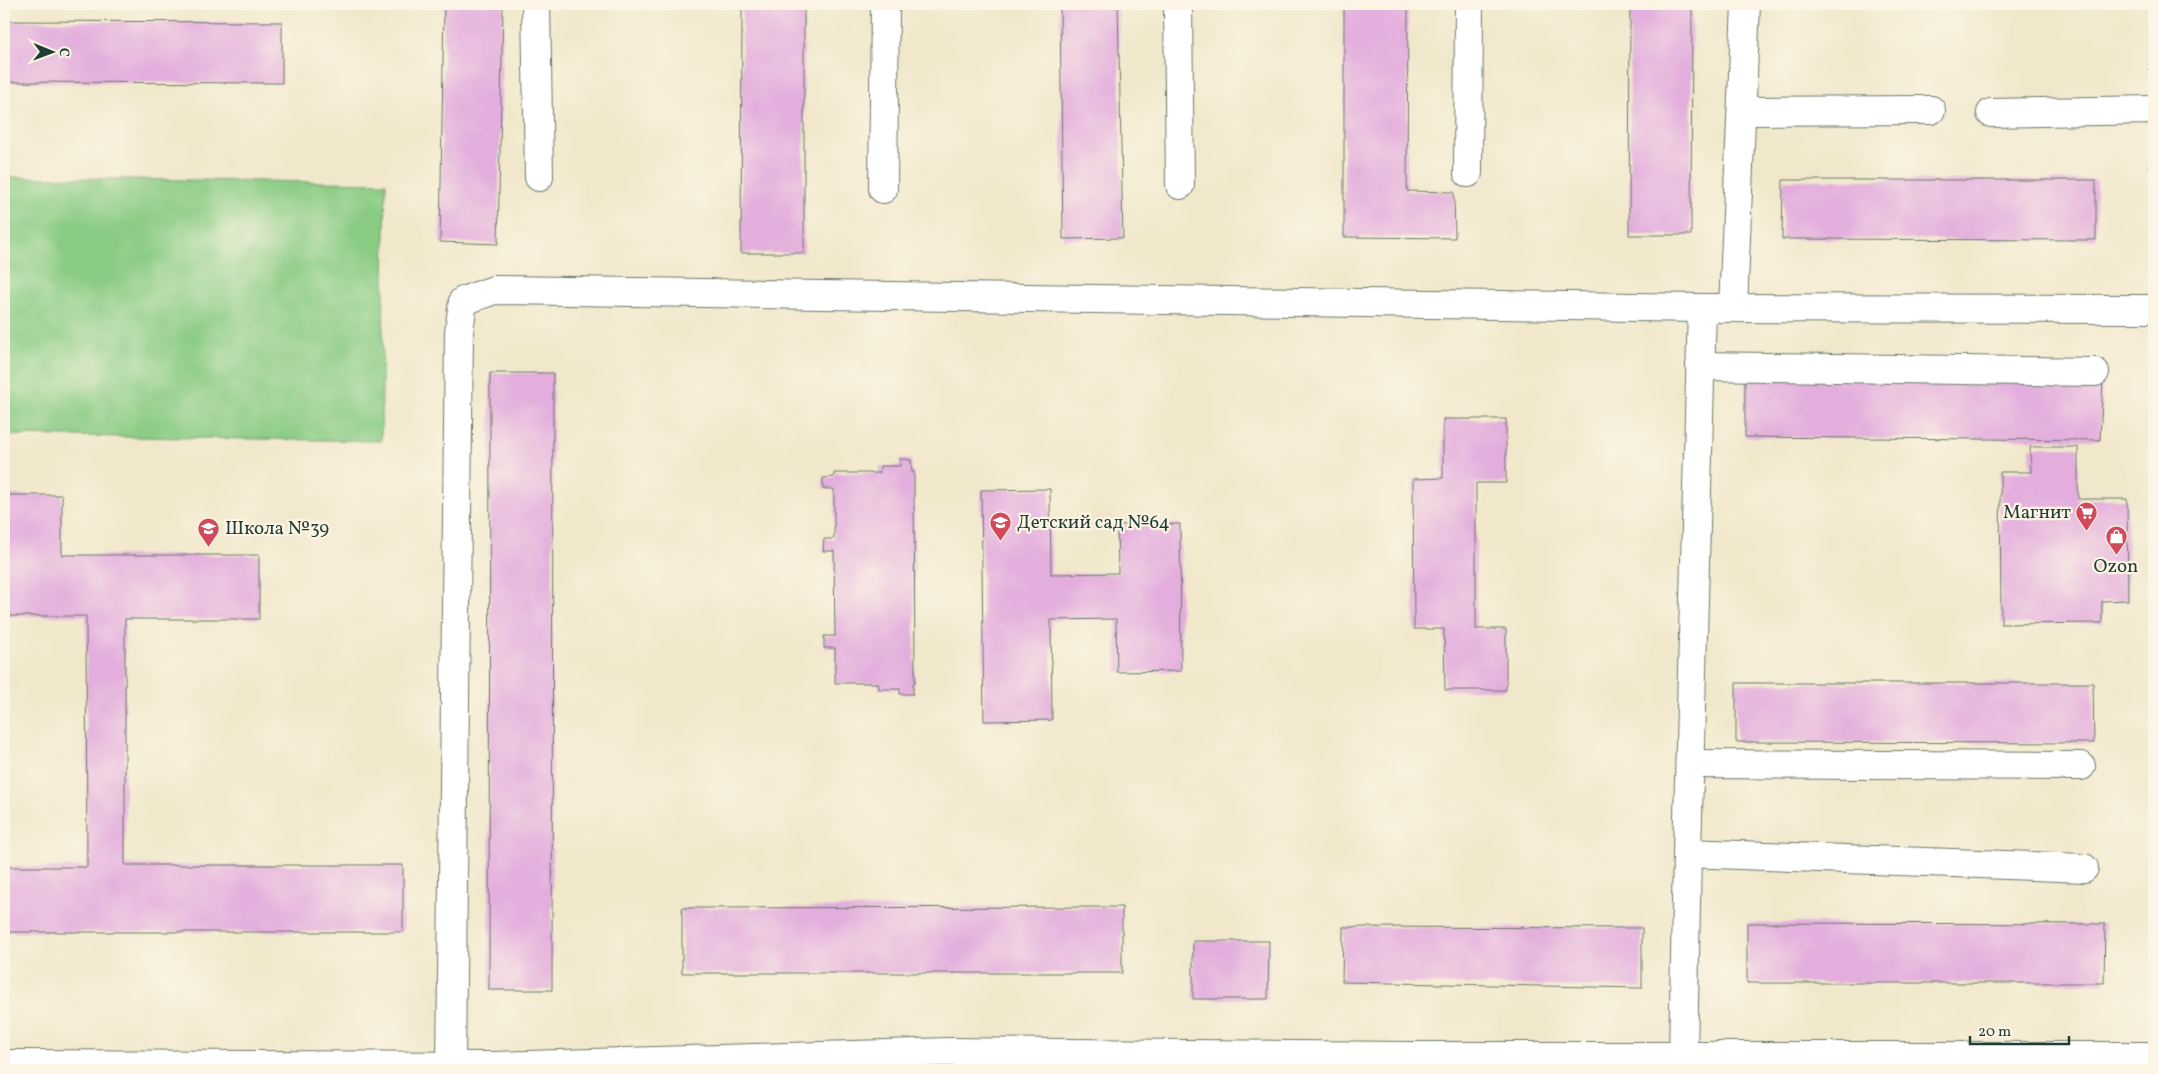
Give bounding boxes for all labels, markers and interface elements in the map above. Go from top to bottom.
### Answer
north arrow [28,28,78,78]
text: С [54,48,73,57]
place label: Магнит [2003,500,2071,526]
supermarket icon: Магнит [2075,501,2099,532]
place label: Детский сад №64 [1017,510,1170,536]
school or university icon: Детский сад №64 [989,511,1013,542]
place label: Школа №39 [225,516,329,542]
school or university icon: Школа №39 [197,517,221,548]
shop icon: Ozon [2104,524,2128,555]
place label: Ozon [2094,554,2138,580]
scale bar [1970,1014,2069,1046]
text: 20 m [1978,1022,2011,1043]

